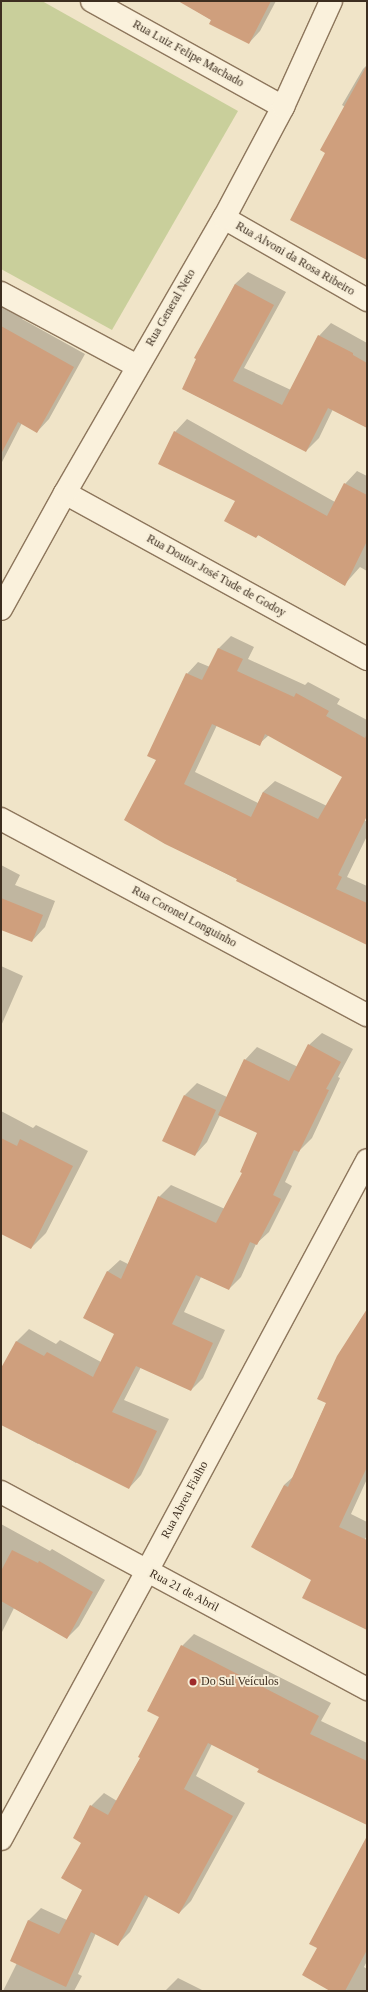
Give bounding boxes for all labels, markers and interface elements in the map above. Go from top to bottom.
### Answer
street label: Rua Luiz Felipe Machado [130,17,246,91]
street label: Rua Alvoni da Rosa Ribeiro [233,219,357,299]
street label: Rua General Neto [143,267,199,349]
street label: Rua Doutor José Tude de Godoy [144,532,288,620]
street label: Rua Coronel Longuinho [129,883,239,951]
street label: Rua Abreu Fialho [158,1459,212,1541]
street label: Rua 21 de Abril [147,1567,221,1615]
place label: Do Sul Veículos [201,1675,279,1689]
marker: Do Sul Veículos [188,1677,198,1687]

